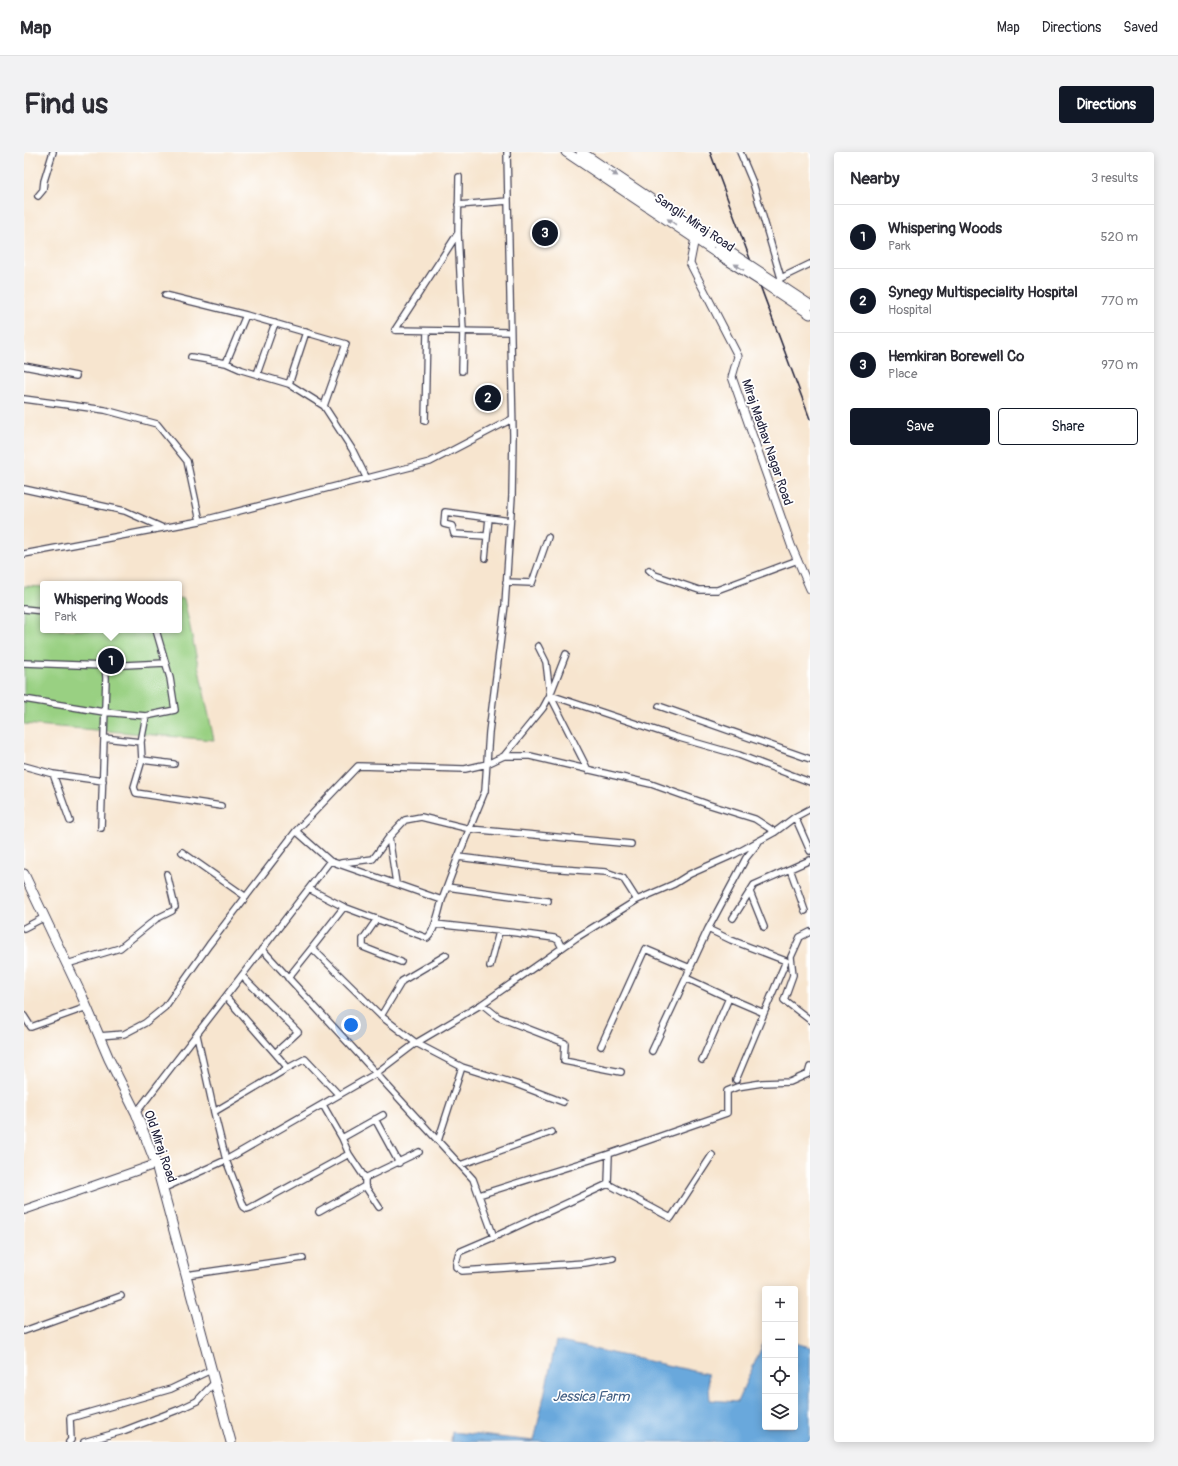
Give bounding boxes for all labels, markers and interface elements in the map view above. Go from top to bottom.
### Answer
text: Map [20,16,51,40]
text: Map [997,19,1020,36]
text: Directions [1042,19,1101,36]
text: Saved [1123,19,1158,36]
button: Directions [1059,86,1154,123]
text: Find us [24,87,108,122]
text: Nearby [850,168,899,189]
one-way arrow [607,170,619,177]
text: 3 results [1091,170,1138,186]
street label: Sangli-Miraj Road [651,190,738,256]
pin: 3 [532,218,558,248]
one-way arrow [666,218,677,226]
text: Whispering Woods [888,219,1002,238]
text: 1 [860,229,866,245]
text: 520 m [1100,229,1138,245]
text: Park [888,238,911,254]
one-way arrow [734,263,744,271]
text: Synegy Multispeciality Hospital [888,283,1078,302]
text: 2 [859,293,867,309]
text: 770 m [1101,293,1138,309]
text: Hospital [888,302,932,318]
text: Hemkiran Borewell Co [888,347,1024,366]
text: 3 [859,357,867,373]
text: 970 m [1101,357,1138,373]
text: Place [888,366,917,382]
street label: Miraj Madhav Nagar Road [738,377,796,508]
pin: 2 [475,383,501,413]
button: Save [850,408,990,445]
button: Share [998,408,1138,445]
popup [40,581,182,633]
text: Whispering Woods [54,590,168,609]
text: Park [54,609,77,625]
pin: 1 [98,646,124,676]
your location [341,1015,361,1035]
street label: Old Miraj Road [140,1108,180,1185]
map controls [762,1286,798,1430]
button: + [762,1286,798,1322]
button: − [762,1322,798,1358]
button: locate [762,1358,798,1394]
water label: Jessica Farm [553,1388,631,1405]
button: layers [762,1394,798,1430]

